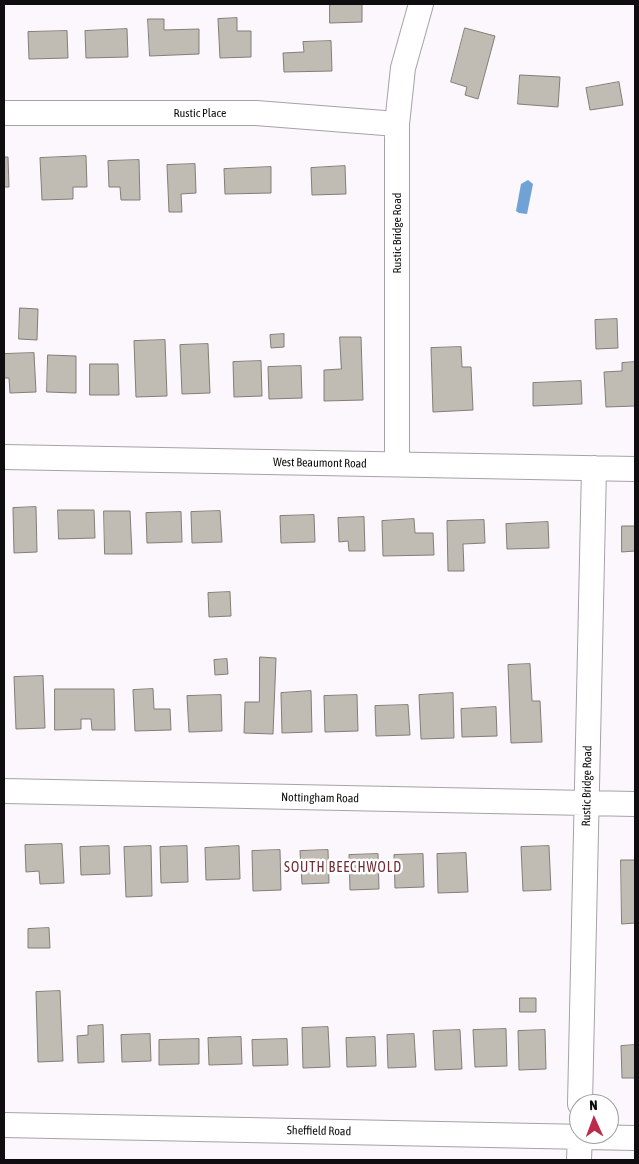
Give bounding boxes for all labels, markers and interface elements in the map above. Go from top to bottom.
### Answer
street label: Rustic Place [174,106,226,120]
street label: Rustic Bridge Road [390,193,404,273]
street label: West Beaumont Road [273,455,367,471]
street label: Rustic Bridge Road [579,745,595,827]
street label: Nottingham Road [281,790,359,806]
district label: SOUTH BEECHWOLD [282,860,404,876]
north arrow [569,1094,619,1144]
text: N [589,1097,598,1113]
street label: Sheffield Road [287,1123,351,1139]

